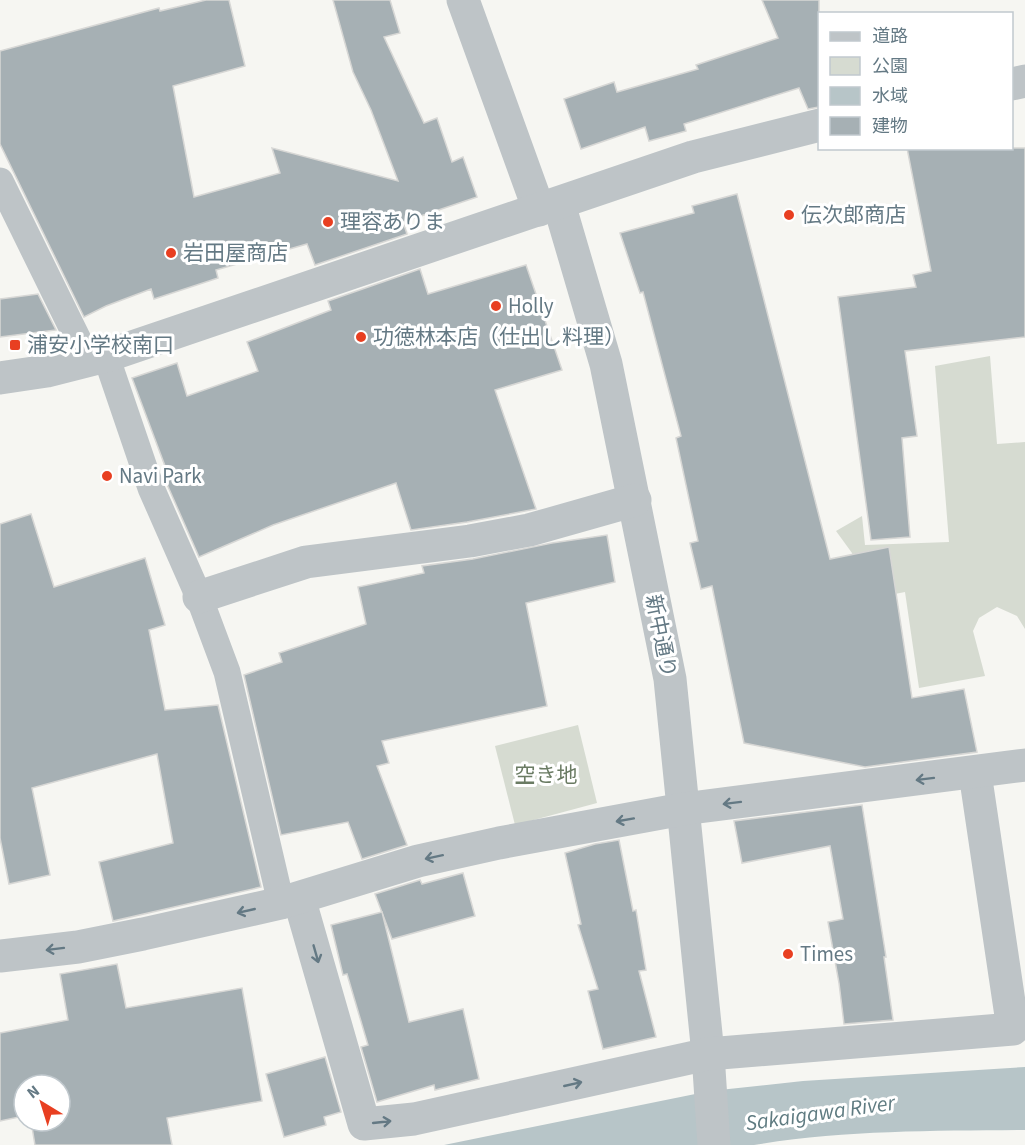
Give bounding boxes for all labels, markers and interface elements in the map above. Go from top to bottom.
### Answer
legend [818,12,1013,150]
text: 道路 [872,24,908,49]
text: 公園 [872,54,908,79]
text: 水域 [872,84,908,109]
text: 建物 [872,114,908,139]
place label: 伝次郎商店 [801,200,906,230]
place label: 理容ありま [340,207,445,237]
marker: 伝次郎商店 [782,208,796,222]
marker: 理容ありま [321,215,335,229]
place label: 岩田屋商店 [183,238,288,268]
marker: 岩田屋商店 [164,246,178,260]
place label: Holly [508,291,554,321]
marker: Holly [489,299,503,313]
place label: 功徳林本店（仕出し料理） [373,322,625,352]
place label: 浦安小学校南口 [27,330,174,360]
marker: 功徳林本店（仕出し料理） [354,330,368,344]
marker: 浦安小学校南口 [8,338,22,352]
place label: Navi Park [119,461,202,491]
marker: Navi Park [100,469,114,483]
street label: 新中通り [638,592,684,680]
park label: 空き地 [515,760,578,790]
one-way arrow [916,773,936,784]
one-way arrow [723,798,742,809]
one-way arrow [616,815,635,826]
one-way arrow [425,852,444,864]
one-way arrow [237,905,256,917]
place label: Times [800,939,853,969]
one-way arrow [46,944,66,955]
one-way arrow [310,944,322,963]
marker: Times [781,947,795,961]
north arrow [12,1073,72,1133]
one-way arrow [564,1078,583,1090]
text: N [22,1080,44,1104]
water label: Sakaigawa River [743,1086,898,1139]
one-way arrow [372,1116,392,1127]

